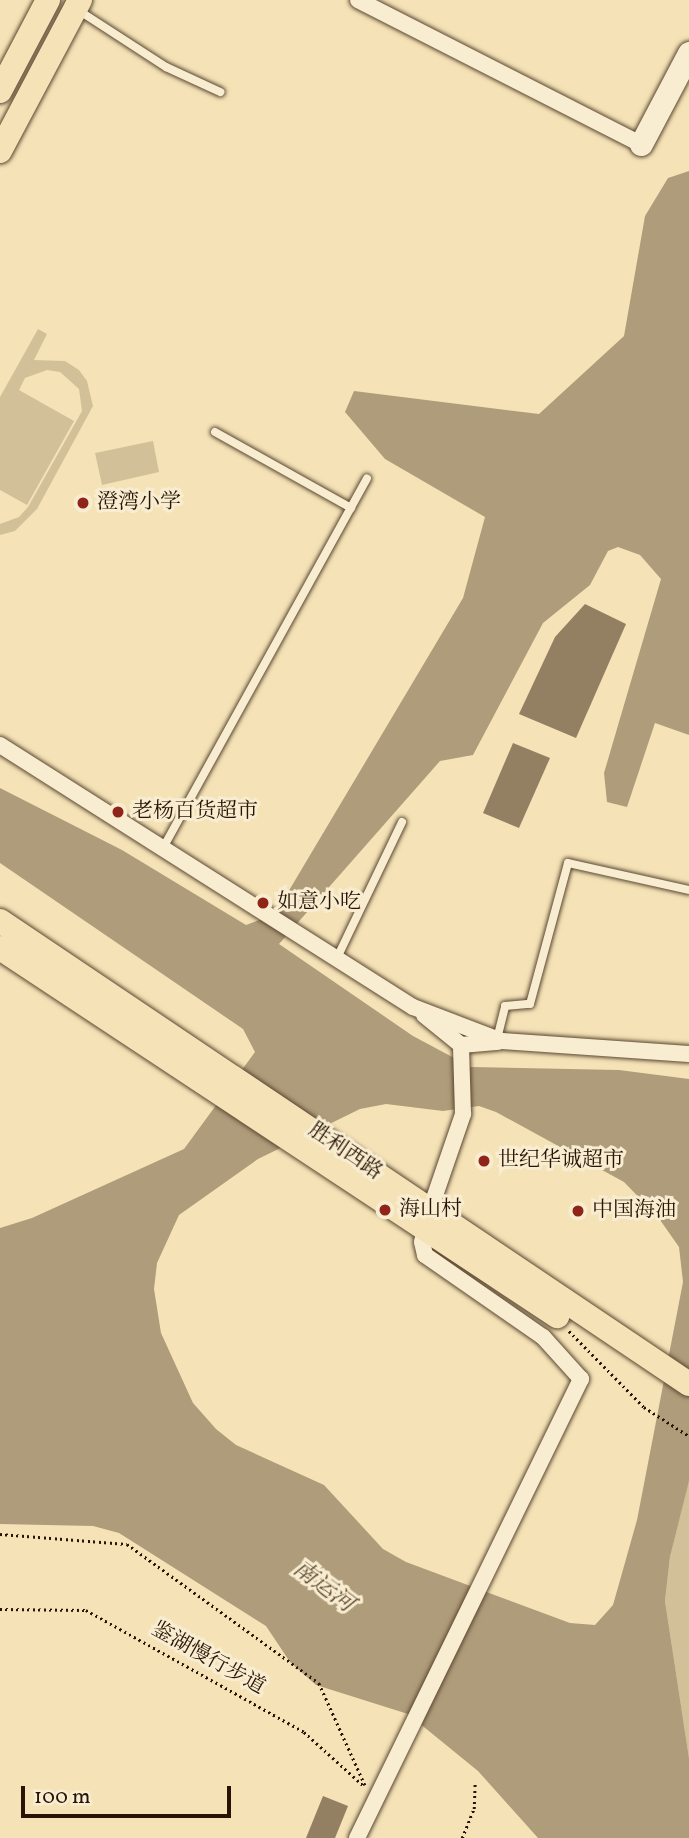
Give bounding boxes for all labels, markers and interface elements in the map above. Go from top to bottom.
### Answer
place label: 澄湾小学 [97,490,181,516]
marker: 澄湾小学 [75,495,91,511]
place label: 老杨百货超市 [132,799,258,825]
marker: 老杨百货超市 [110,804,126,820]
place label: 如意小吃 [277,890,361,916]
marker: 如意小吃 [255,895,271,911]
street label: 胜利西路 [303,1118,387,1186]
place label: 世纪华诚超市 [498,1148,624,1174]
marker: 世纪华诚超市 [476,1153,492,1169]
place label: 海山村 [399,1197,462,1223]
place label: 中国海油 [592,1198,676,1224]
marker: 海山村 [377,1202,393,1218]
marker: 中国海油 [570,1203,586,1219]
water label: 南运河 [287,1555,359,1619]
street label: 鉴湖慢行步道 [147,1617,269,1701]
scale bar [24,1772,234,1816]
text: 100 m [34,1783,91,1812]

